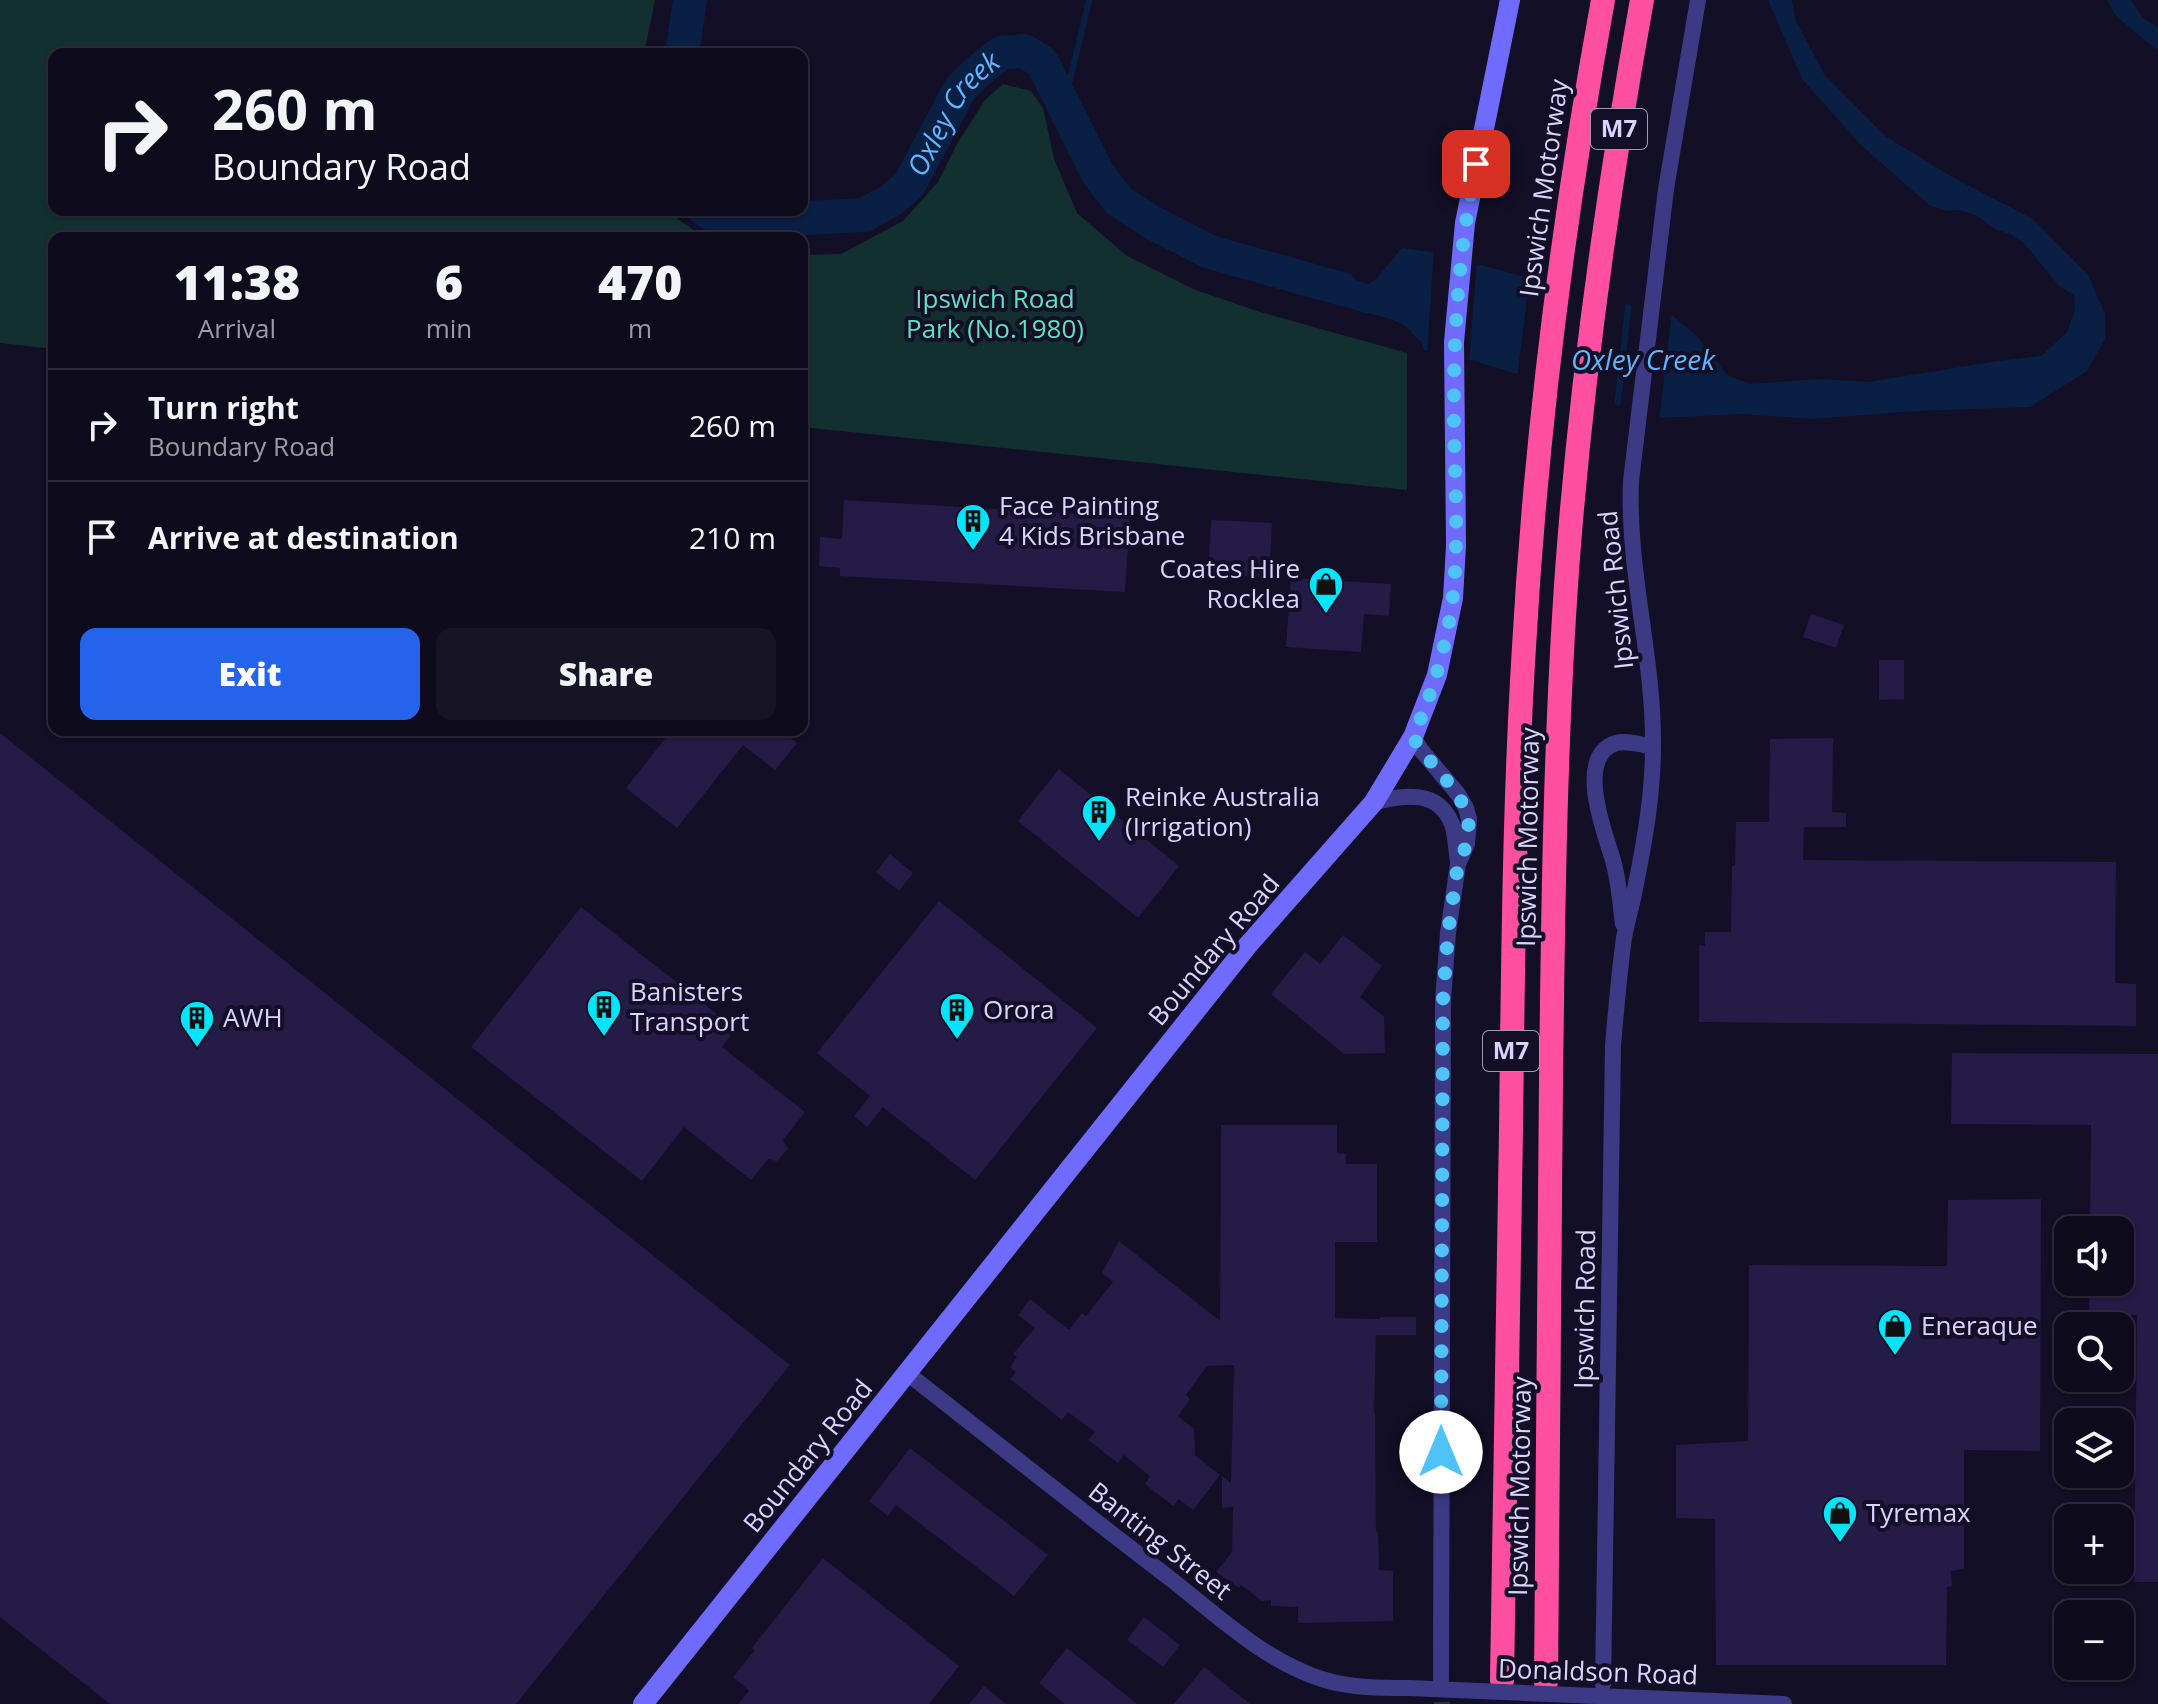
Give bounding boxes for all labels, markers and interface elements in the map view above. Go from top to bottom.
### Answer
water label: Oxley Creek [897,41,1008,182]
text: 260 m [212,70,378,146]
street label: Ipswich Motorway [1510,76,1576,299]
icon: right [80,80,184,184]
road number: M7 [1591,109,1647,149]
pin [1442,130,1510,198]
text: Boundary Road [212,142,471,191]
icon: arrive [1454,142,1498,186]
text: 11:38 [174,249,300,314]
text: 6 [435,249,463,314]
text: 470 [598,249,682,314]
park label: Ipswich Road Park (No.1980) [906,280,1084,346]
text: Arrival [198,310,276,346]
text: min [426,310,472,346]
text: m [628,310,652,346]
water label: Oxley Creek [1571,340,1716,378]
text: Turn right [148,387,299,428]
icon: right [80,403,124,447]
text: 260 m [689,405,776,446]
text: Boundary Road [148,428,335,464]
place label: Face Painting 4 Kids Brisbane [999,487,1185,553]
building icon: Face Painting 4 Kids Brisbane [954,502,992,552]
street label: Ipswich Road [1589,509,1641,671]
icon: arrive [80,515,124,559]
text: Arrive at destination [148,517,459,558]
text: 210 m [689,517,776,558]
place label: Coates Hire Rocklea [1160,550,1300,616]
shop icon: Coates Hire Rocklea [1307,565,1345,615]
button: Exit [80,628,420,720]
button: Share [436,628,776,720]
street label: Ipswich Motorway [1507,726,1547,947]
place label: Reinke Australia (Irrigation) [1125,778,1320,844]
building icon: Reinke Australia (Irrigation) [1080,793,1118,843]
street label: Boundary Road [1139,866,1287,1033]
place label: Banisters Transport [630,973,749,1039]
building icon: Banisters Transport [585,988,623,1038]
building icon: Orora [938,991,976,1041]
place label: Orora [983,991,1055,1027]
building icon: AWH [178,999,216,1049]
place label: AWH [223,999,283,1035]
road number: M7 [1483,1031,1539,1071]
map controls [2054,1216,2134,1680]
button: sound [2054,1216,2134,1296]
street label: Ipswich Road [1565,1229,1603,1389]
shop icon: Eneraque [1876,1307,1914,1357]
place label: Eneraque [1921,1307,2038,1343]
button: search [2054,1312,2134,1392]
street label: Boundary Road [734,1371,880,1539]
street label: Ipswich Motorway [1499,1375,1539,1596]
button: layers [2054,1408,2134,1488]
position arrow [1399,1410,1483,1494]
street label: Banting Street [1082,1473,1240,1607]
shop icon: Tyremax [1821,1494,1859,1544]
place label: Tyremax [1866,1494,1971,1530]
button: + [2054,1504,2134,1584]
button: − [2054,1600,2134,1680]
street label: Donaldson Road [1497,1650,1699,1692]

